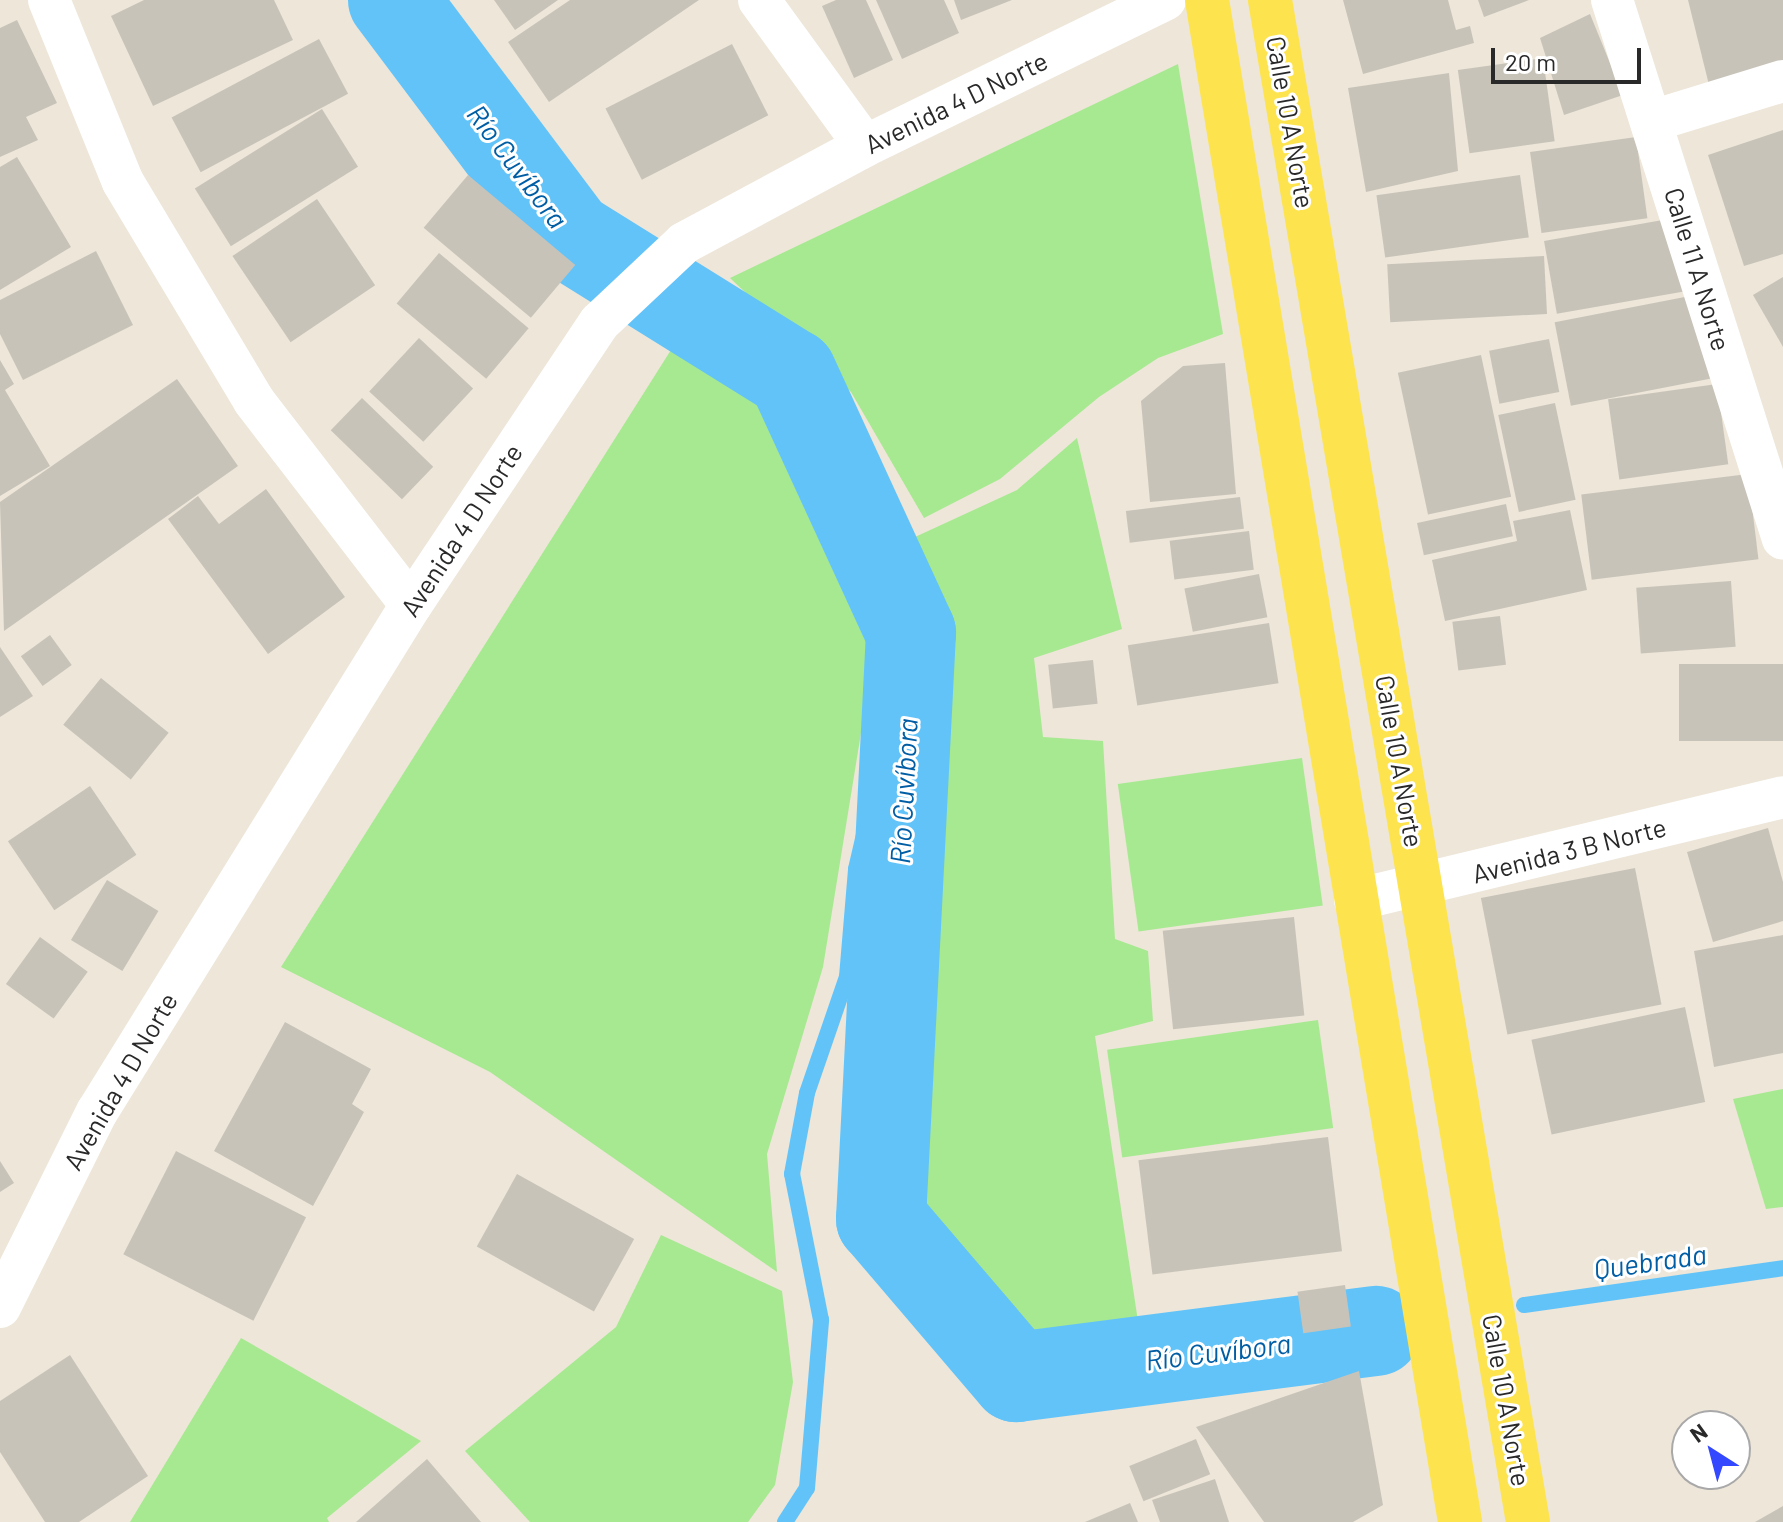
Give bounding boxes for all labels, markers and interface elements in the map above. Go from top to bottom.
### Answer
scale bar [1495,32,1645,82]
street label: Calle 10 A Norte [1260,33,1322,211]
street label: Avenida 4 D Norte [860,44,1052,160]
text: 20 m [1505,47,1556,76]
water label: Río Cuvíbora [461,98,575,234]
street label: Calle 11 A Norte [1658,184,1738,354]
street label: Avenida 4 D Norte [394,438,528,622]
street label: Calle 10 A Norte [1369,672,1431,850]
water label: Río Cuvíbora [882,717,924,865]
street label: Avenida 3 B Norte [1469,811,1669,889]
street label: Avenida 4 D Norte [57,987,183,1175]
water label: Quebrada [1591,1236,1709,1286]
street label: Calle 10 A Norte [1476,1311,1538,1489]
water label: Río Cuvíbora [1143,1325,1293,1377]
north arrow [1671,1410,1751,1490]
text: N [1684,1417,1712,1447]

